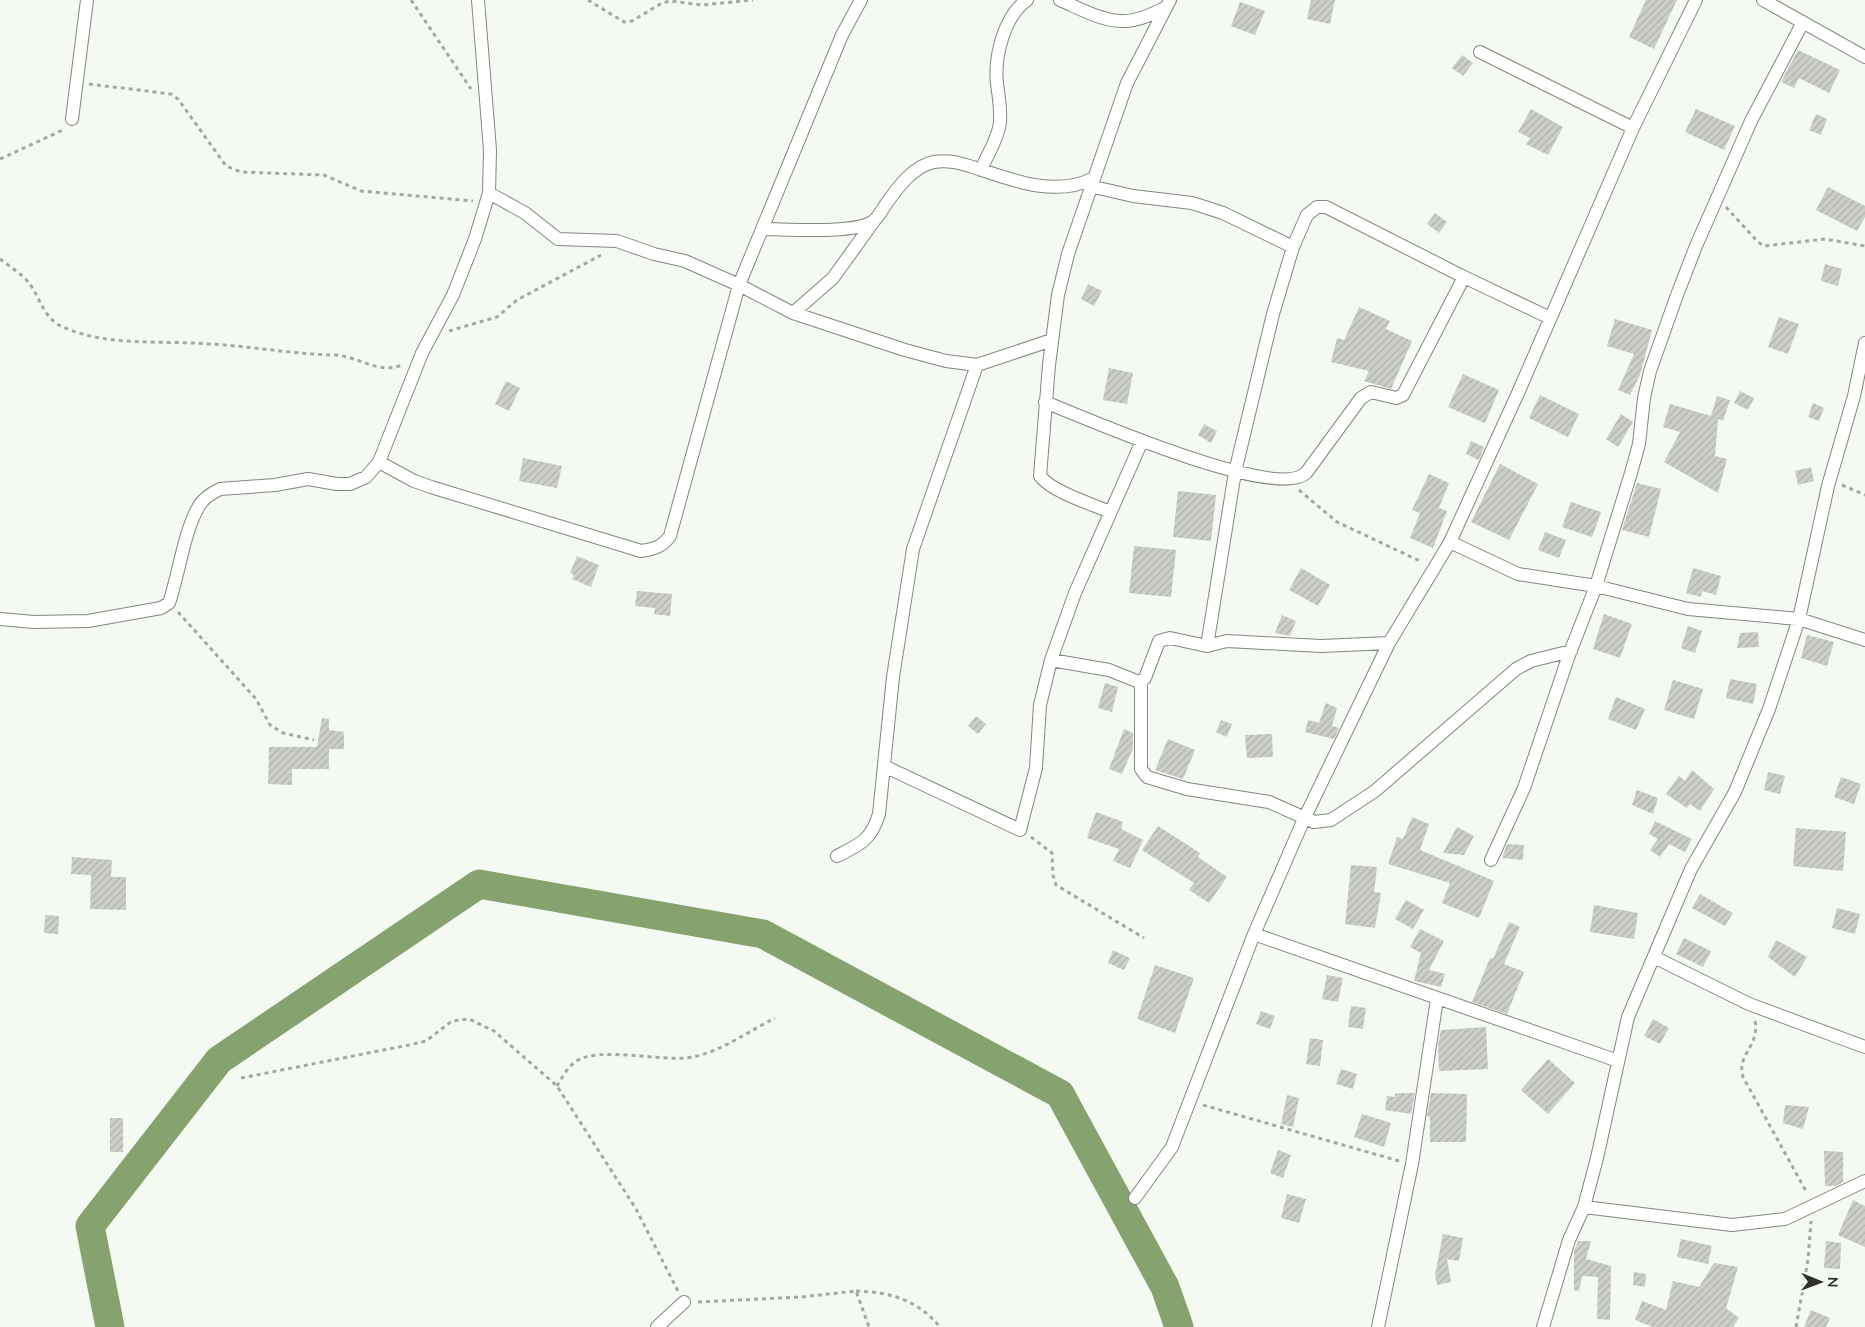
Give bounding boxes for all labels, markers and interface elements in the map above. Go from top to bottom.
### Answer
north arrow [1795,1257,1845,1307]
text: N [1824,1277,1842,1288]

